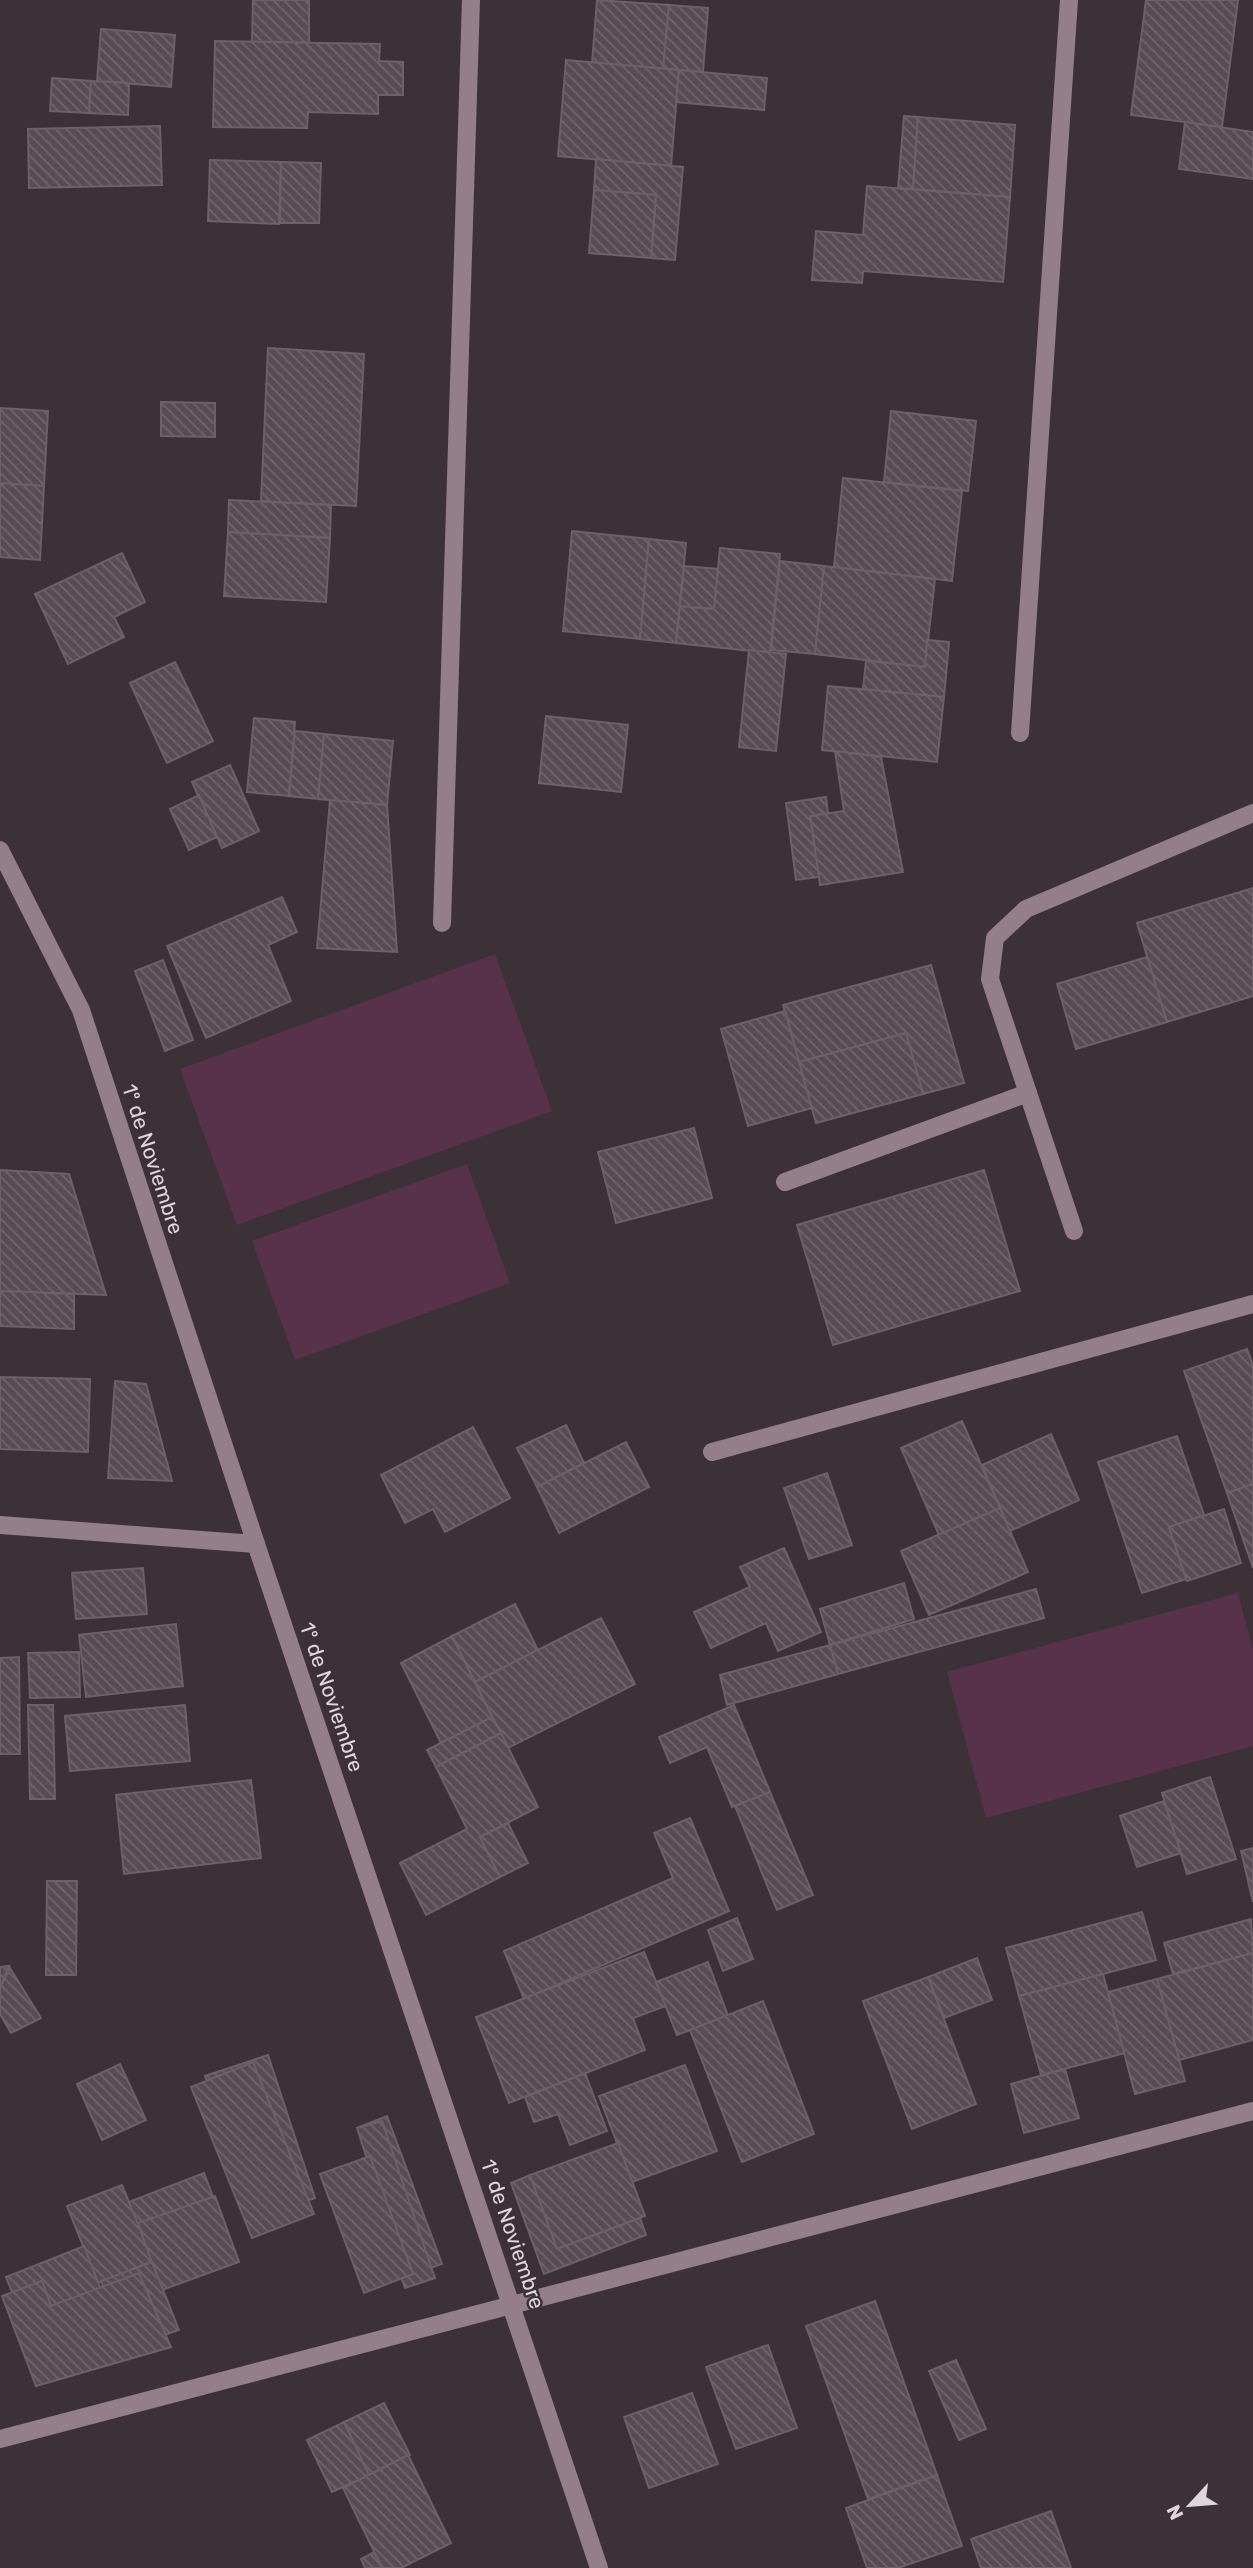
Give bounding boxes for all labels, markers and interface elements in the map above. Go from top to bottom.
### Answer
street label: 1º de Noviembre [117,1081,189,1237]
street label: 1º de Noviembre [295,1619,369,1775]
street label: 1º de Noviembre [476,2156,550,2312]
north arrow [1155,2470,1225,2540]
text: N [1162,2501,1189,2523]

